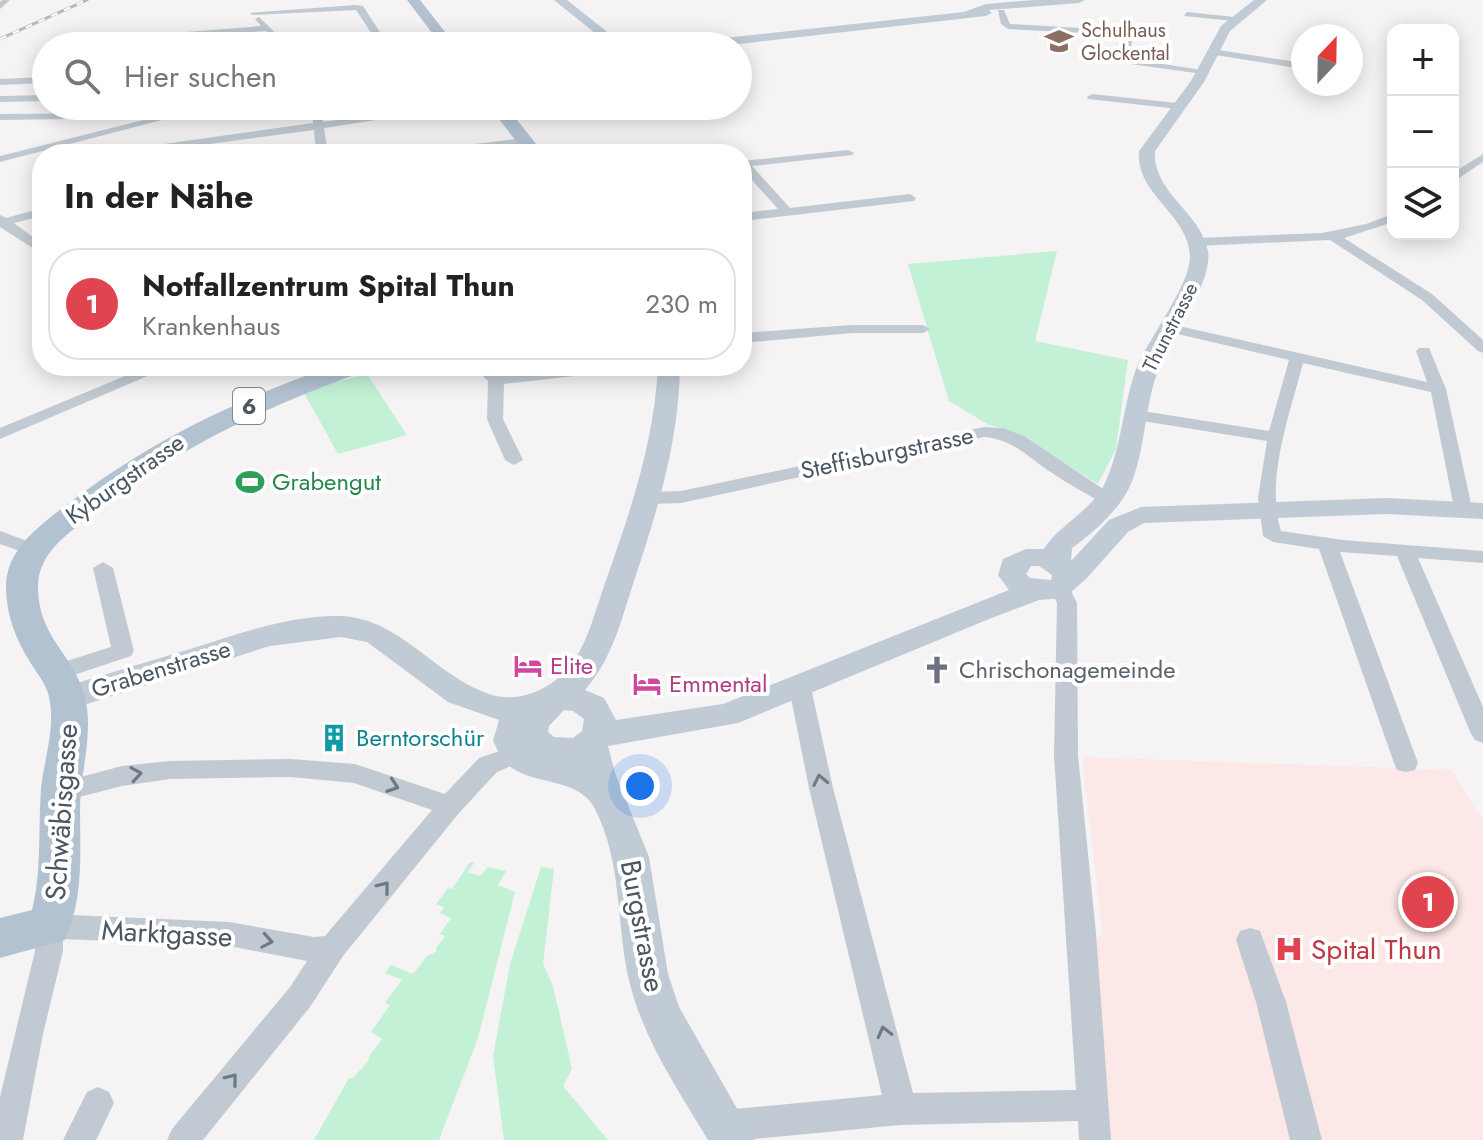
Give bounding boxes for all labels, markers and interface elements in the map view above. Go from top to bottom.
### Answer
place label: Schulhaus Glockental [1081,16,1170,68]
north arrow [1291,24,1363,96]
map controls [1387,24,1459,240]
button: + [1387,24,1459,96]
school or university icon: Schulhaus Glockental [1044,26,1074,56]
search box [32,32,752,120]
icon: search [60,54,104,98]
text: Hier suchen [124,55,277,98]
button: − [1387,96,1459,168]
button: layers [1387,168,1459,240]
text: In der Nähe [64,172,254,221]
text: Notfallzentrum Spital Thun [142,264,515,307]
street label: Thunstrasse [1136,278,1205,377]
text: 1 [85,285,99,323]
text: 230 m [645,285,718,323]
text: Krankenhaus [142,307,280,345]
road number: 6 [233,388,265,424]
street label: Steffisburgstrasse [797,417,976,488]
street label: Kyburgstrasse [58,425,191,532]
place label: Grabengut [272,464,381,499]
sports icon: Grabengut [235,467,265,497]
street label: Grabenstrasse [87,631,235,706]
place label: Elite [550,648,593,683]
hotel icon: Elite [513,651,543,681]
place label: Chrischonagemeinde [959,652,1176,687]
church icon: Chrischonagemeinde [922,655,952,685]
place label: Emmental [669,666,767,701]
hotel icon: Emmental [632,669,662,699]
place label: Berntorschür [356,720,485,755]
street label: Schwäbisgasse [35,722,88,902]
building icon: Berntorschür [319,723,349,753]
one-way arrow [129,766,143,783]
your location [620,766,660,806]
one-way arrow [812,774,829,788]
one-way arrow [386,777,400,793]
street label: Burgstrasse [610,857,675,996]
pin: 1 [1402,872,1454,932]
one-way arrow [374,882,389,897]
street label: Marktgasse [100,910,234,957]
place label: Spital Thun [1311,929,1442,970]
one-way arrow [260,931,273,948]
hospital icon: Spital Thun [1274,934,1304,964]
one-way arrow [876,1026,893,1040]
one-way arrow [222,1074,237,1088]

